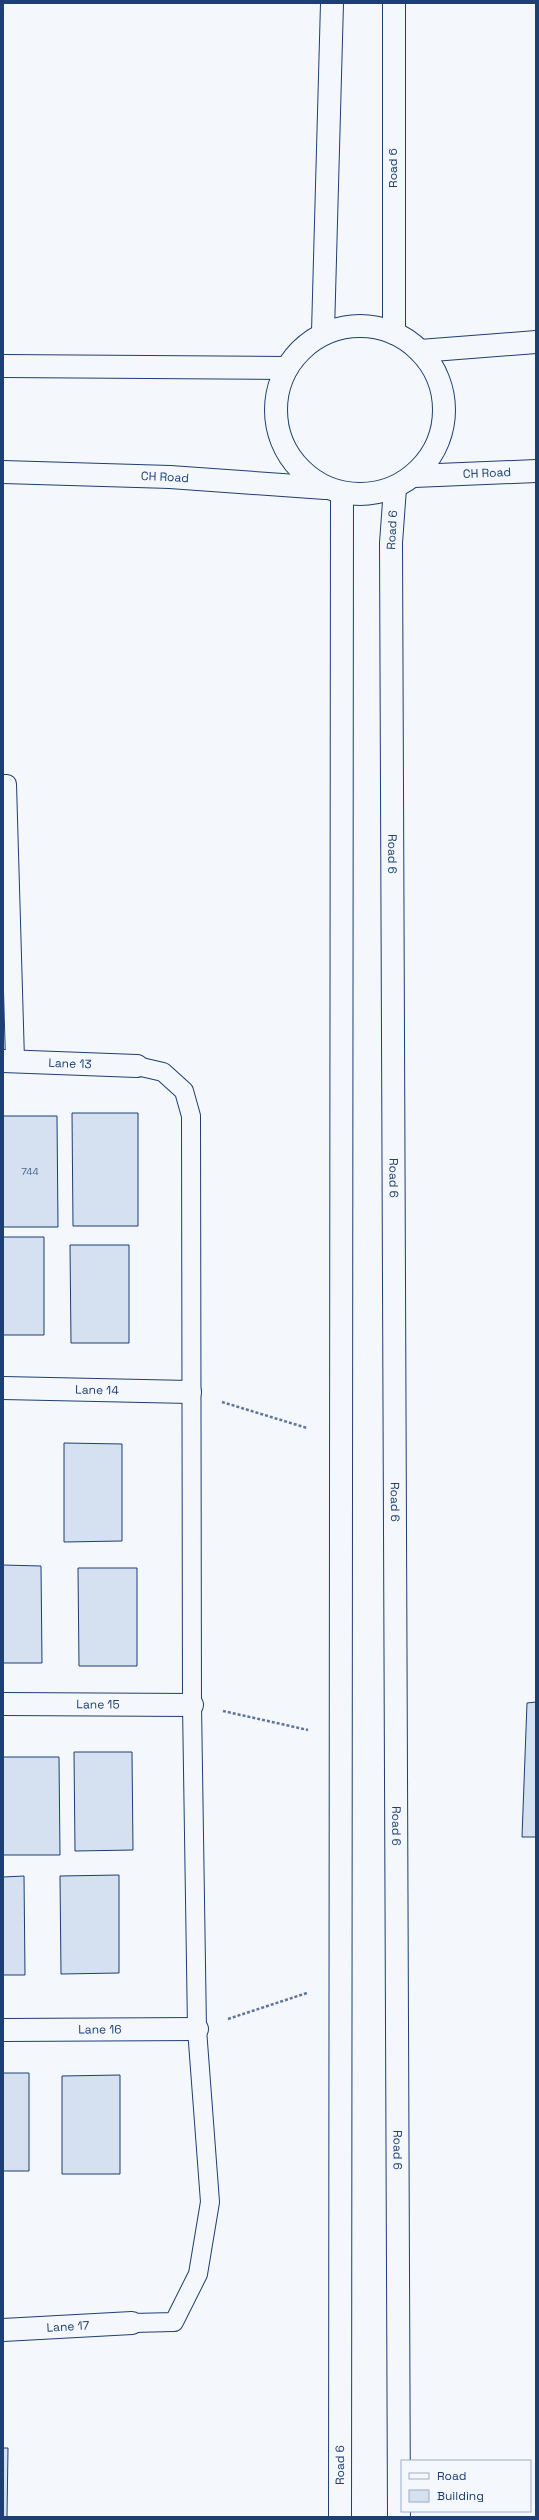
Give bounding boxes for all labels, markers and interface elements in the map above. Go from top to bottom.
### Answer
street label: Road 6 [385,148,401,188]
street label: CH Road [463,464,511,482]
street label: CH Road [141,468,190,486]
street label: Road 6 [383,510,401,550]
street label: Road 6 [384,834,400,874]
street label: Lane 13 [48,1055,92,1072]
street label: Road 6 [385,1158,402,1198]
house number: 744 [21,1165,39,1178]
street label: Lane 14 [75,1382,119,1398]
street label: Road 6 [387,1482,403,1522]
street label: Lane 15 [76,1696,120,1713]
street label: Road 6 [388,1806,404,1846]
street label: Lane 16 [78,2021,122,2038]
street label: Road 6 [389,2130,406,2170]
street label: Lane 17 [46,2317,90,2336]
street label: Road 6 [332,2445,348,2485]
legend [401,2460,531,2512]
text: Road [437,2468,466,2484]
text: Building [437,2488,484,2504]

